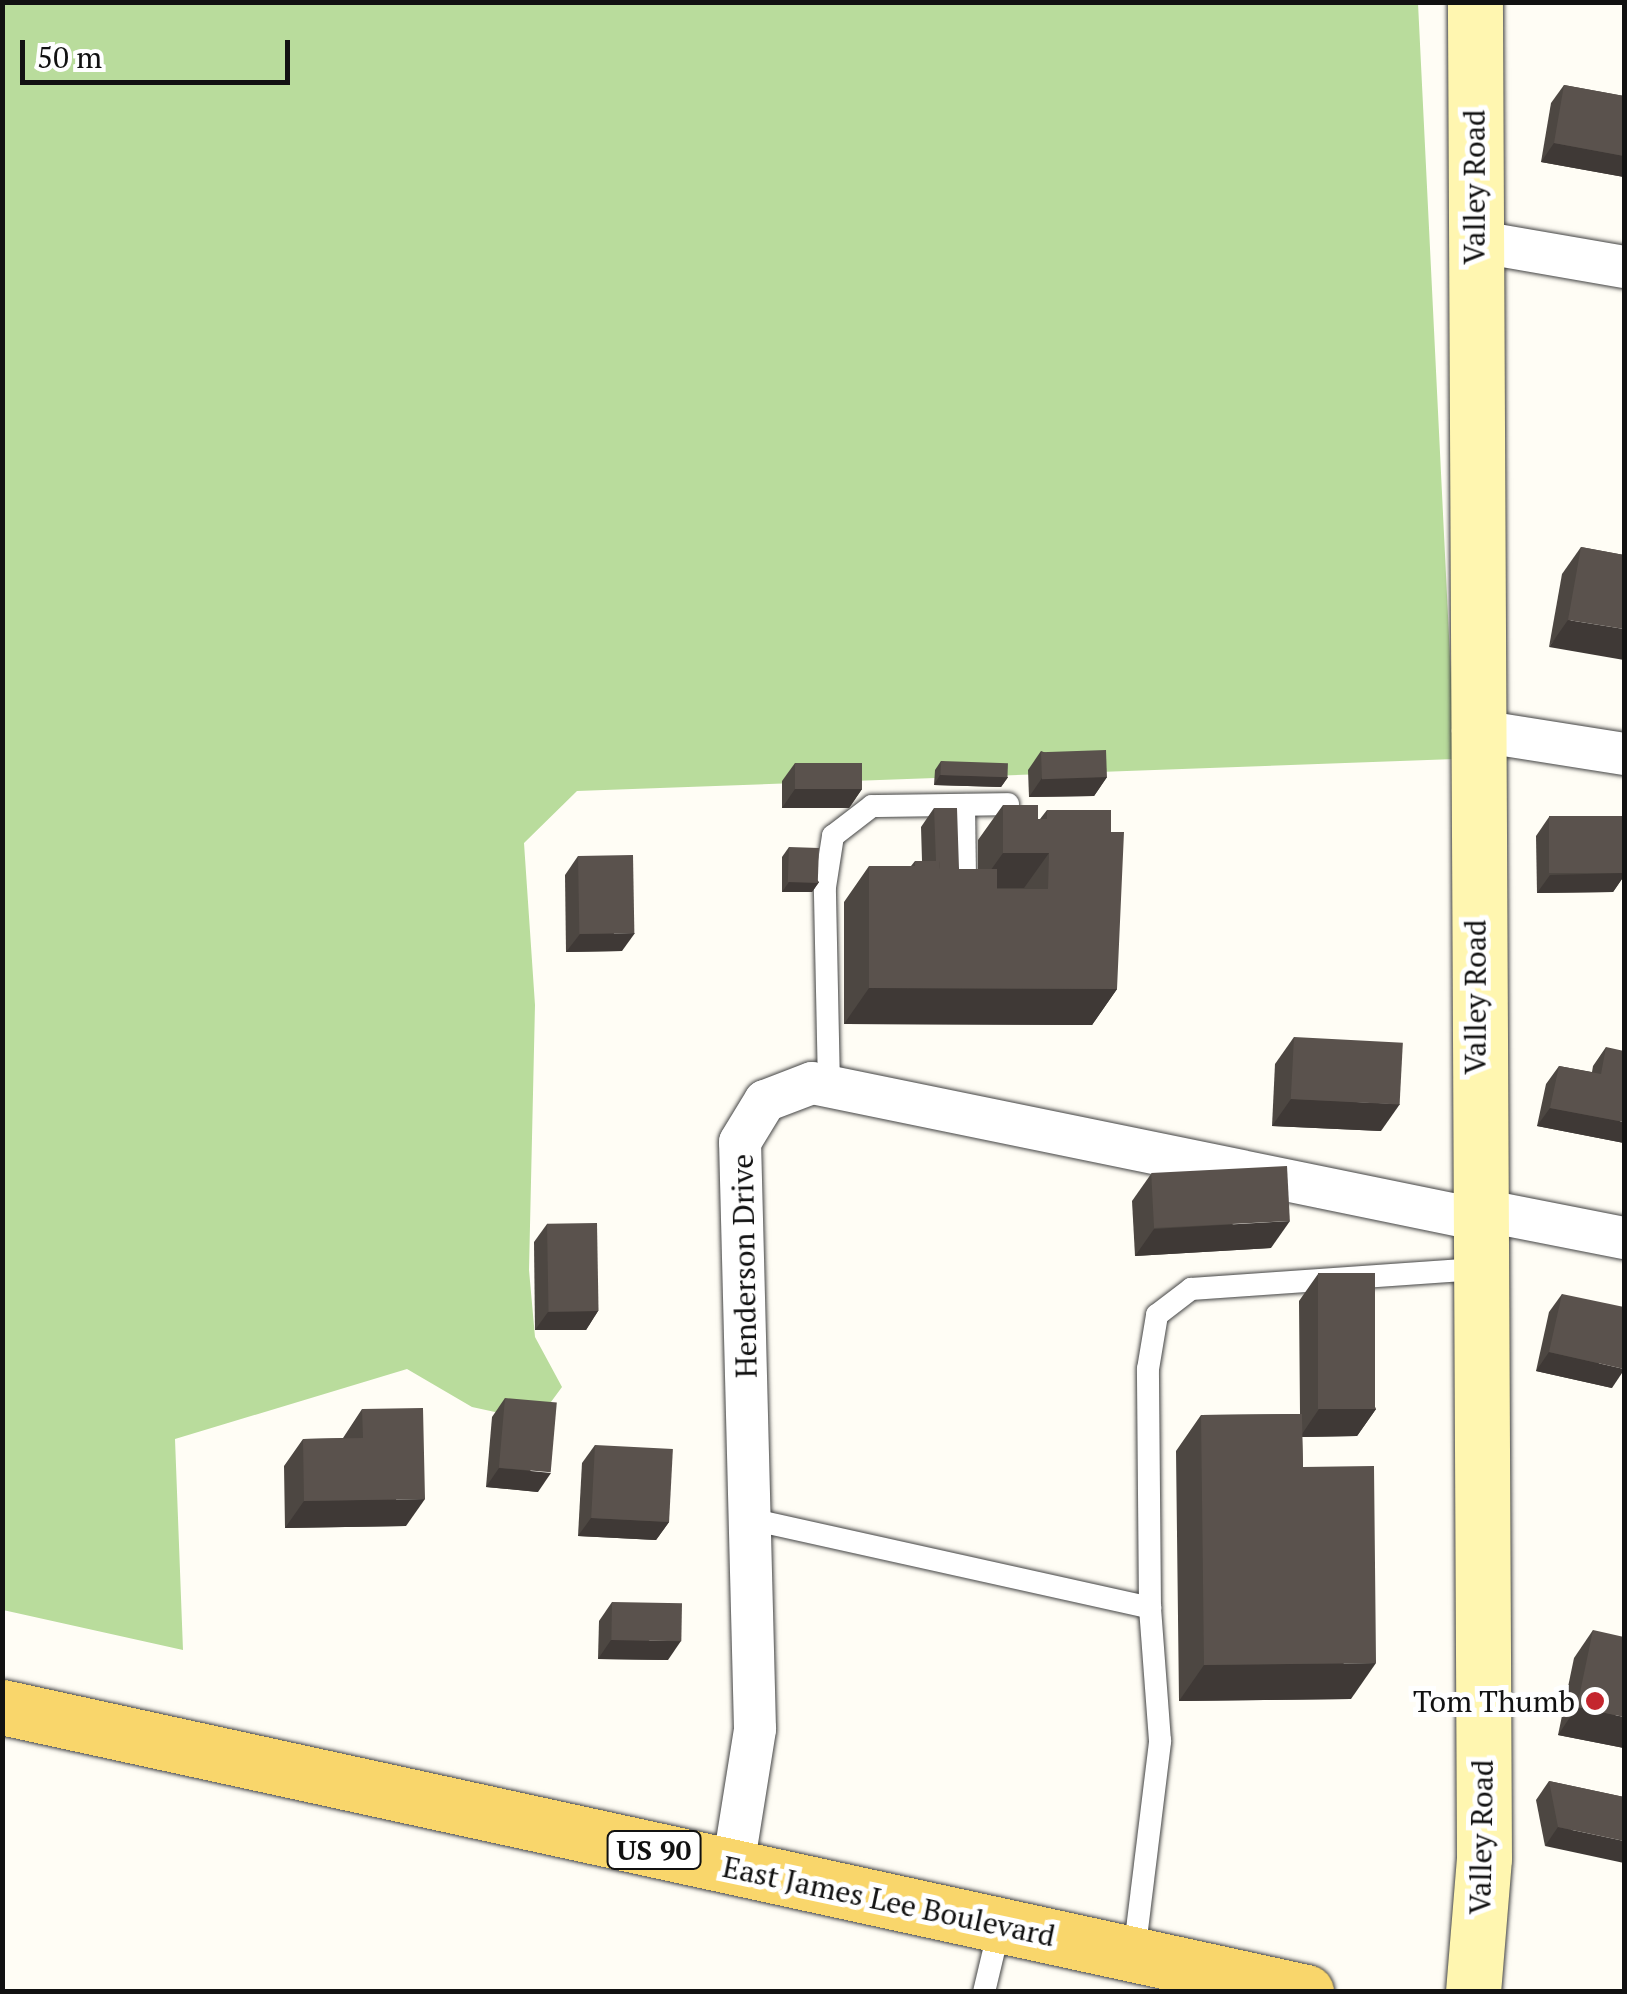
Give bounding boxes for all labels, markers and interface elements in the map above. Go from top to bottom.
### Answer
scale bar [25,20,295,82]
text: 50 m [37,37,102,77]
street label: Valley Road [1456,109,1492,265]
street label: Valley Road [1457,919,1493,1075]
street label: Henderson Drive [724,1154,764,1378]
place label: Tom Thumb [1413,1683,1575,1719]
marker: Tom Thumb [1584,1690,1606,1712]
street label: Valley Road [1462,1759,1500,1915]
road number: US 90 [606,1827,702,1873]
street label: East James Lee Boulevard [719,1848,1059,1954]

